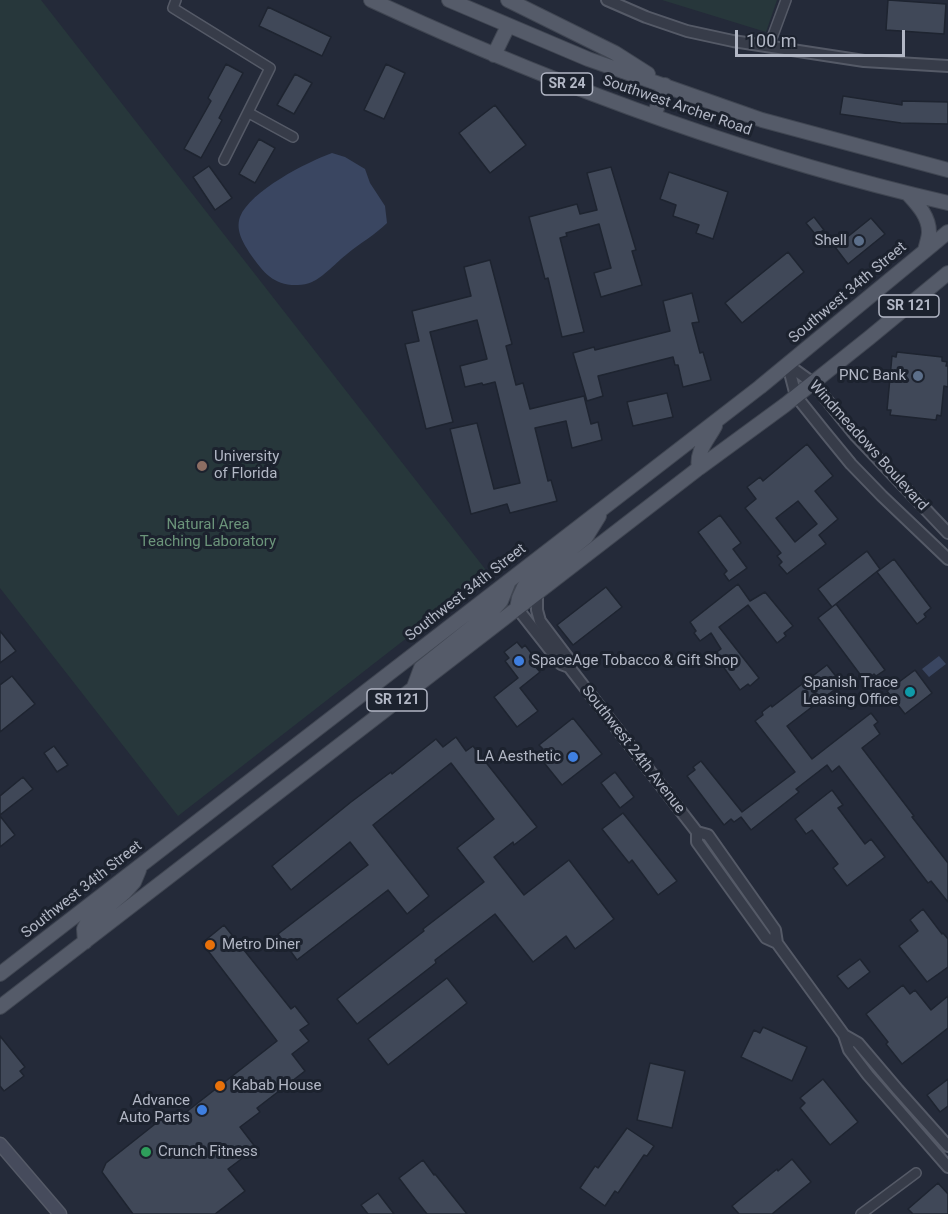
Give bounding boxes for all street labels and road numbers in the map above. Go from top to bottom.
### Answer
street label: Southwest Archer Road [600,72,754,140]
road number: SR 24 [542,73,592,95]
street label: Southwest 34th Street [786,239,910,347]
road number: SR 121 [879,295,939,317]
street label: Windmeadows Boulevard [805,377,931,515]
street label: Southwest 34th Street [402,540,530,646]
street label: Southwest 24th Avenue [577,682,689,818]
road number: SR 121 [367,689,427,711]
street label: Southwest 34th Street [18,837,146,943]

